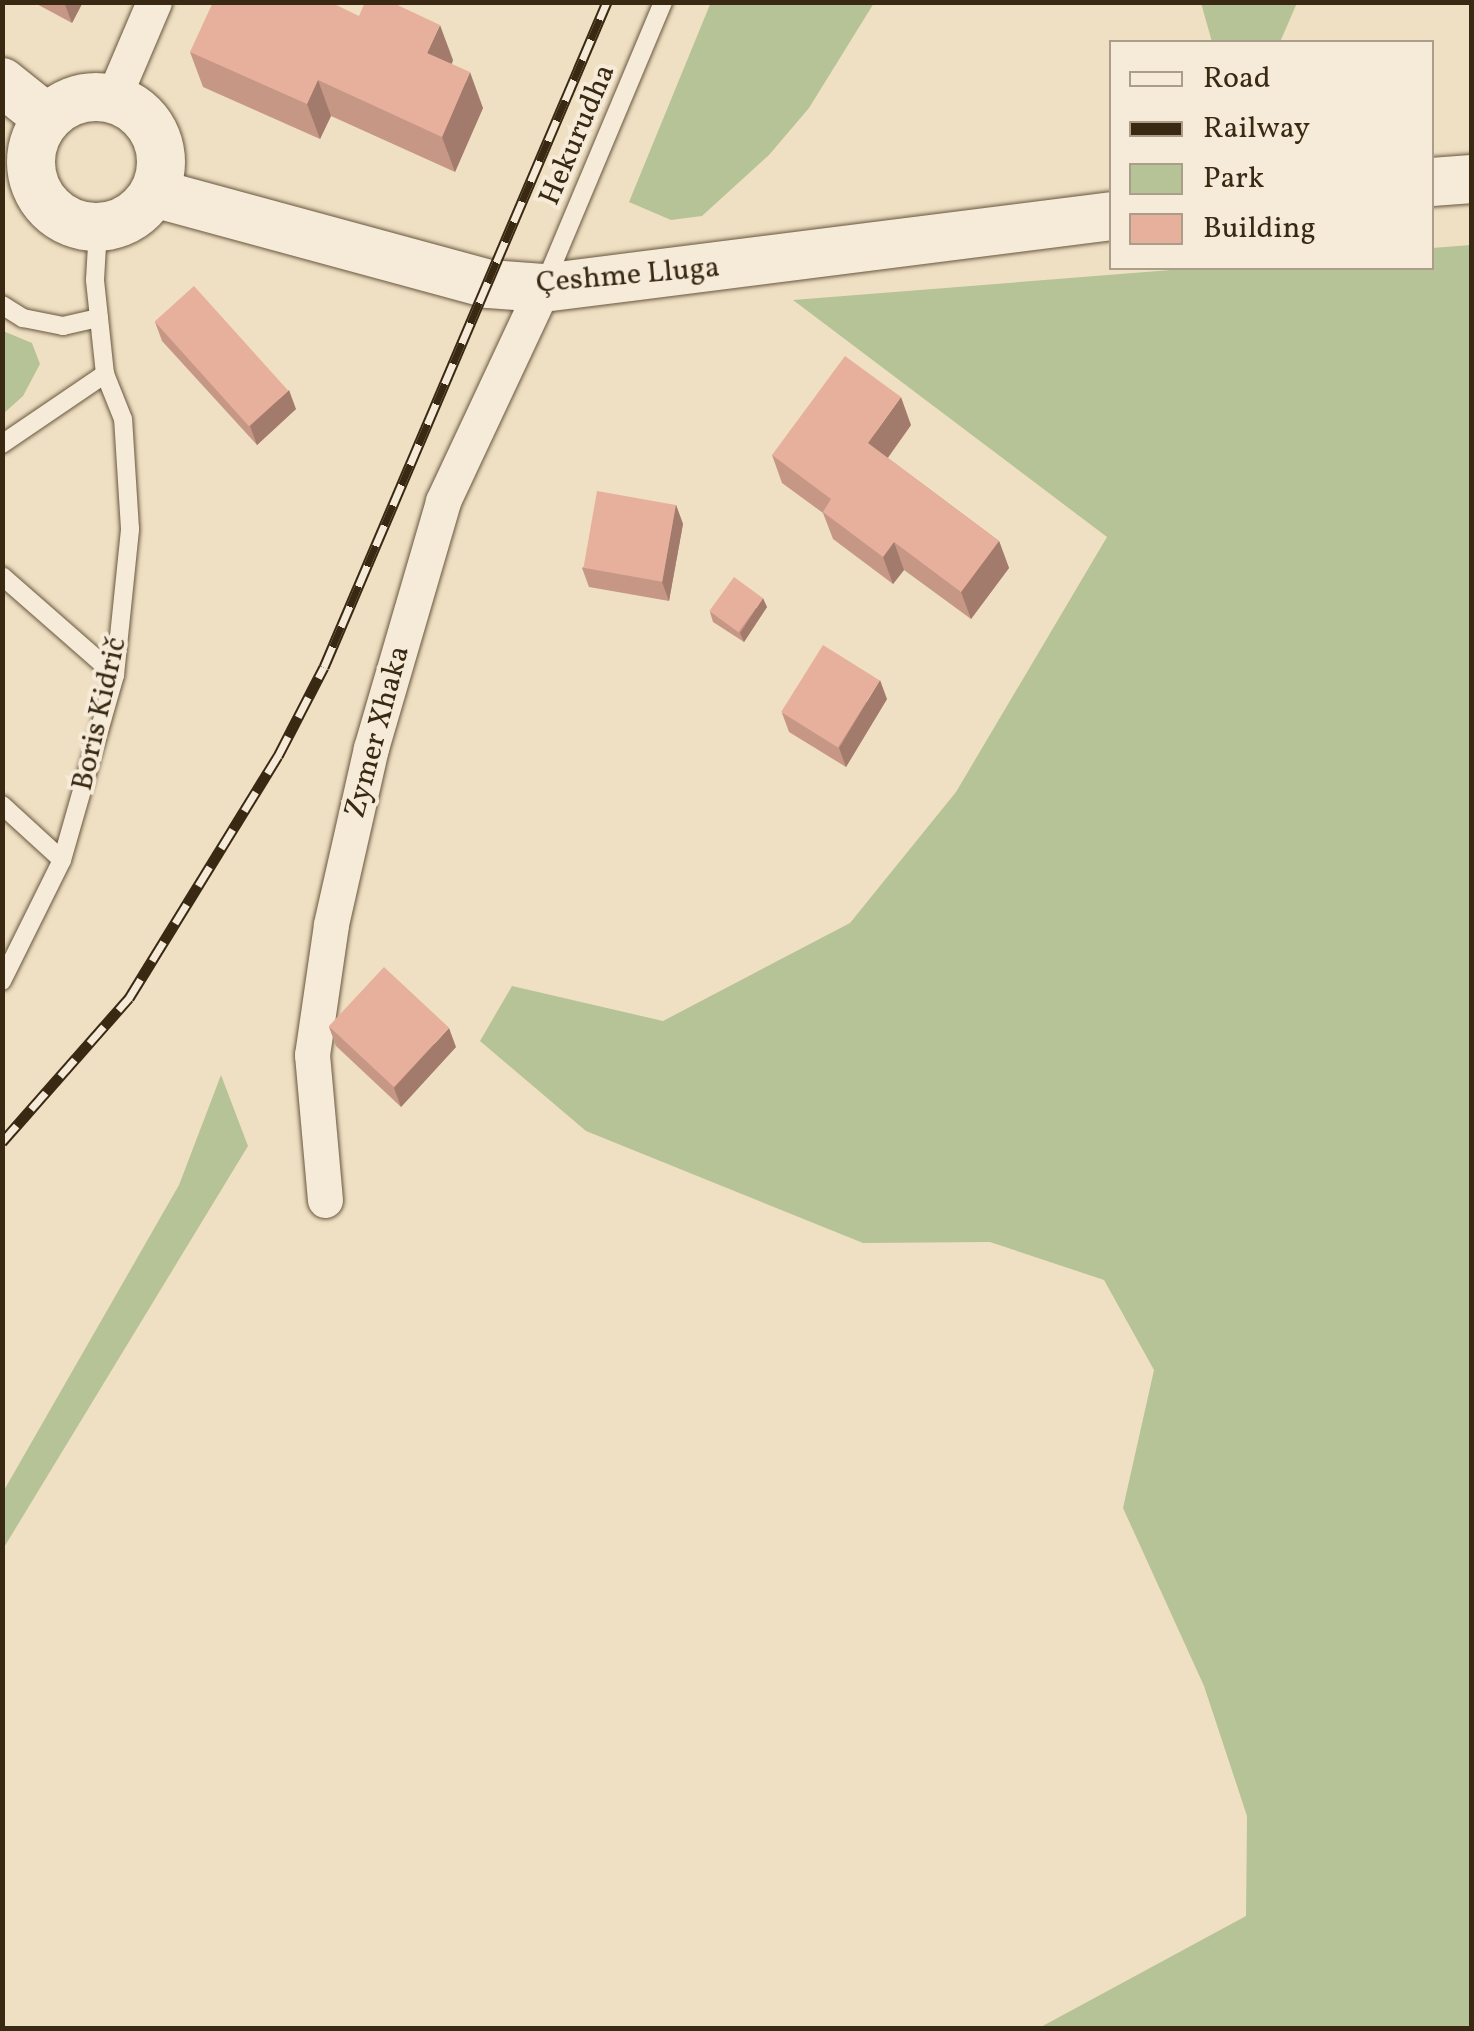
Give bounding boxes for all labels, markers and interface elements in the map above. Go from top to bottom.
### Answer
legend [1109,40,1434,270]
text: Road [1203,58,1271,100]
street label: Hekurudha [532,59,624,211]
text: Railway [1203,108,1310,150]
text: Park [1203,158,1264,200]
text: Building [1203,208,1316,250]
street label: Çeshme Lluga [535,250,721,302]
street label: Boris Kidrič [65,634,135,794]
street label: Zymer Xhaka [338,642,418,822]

